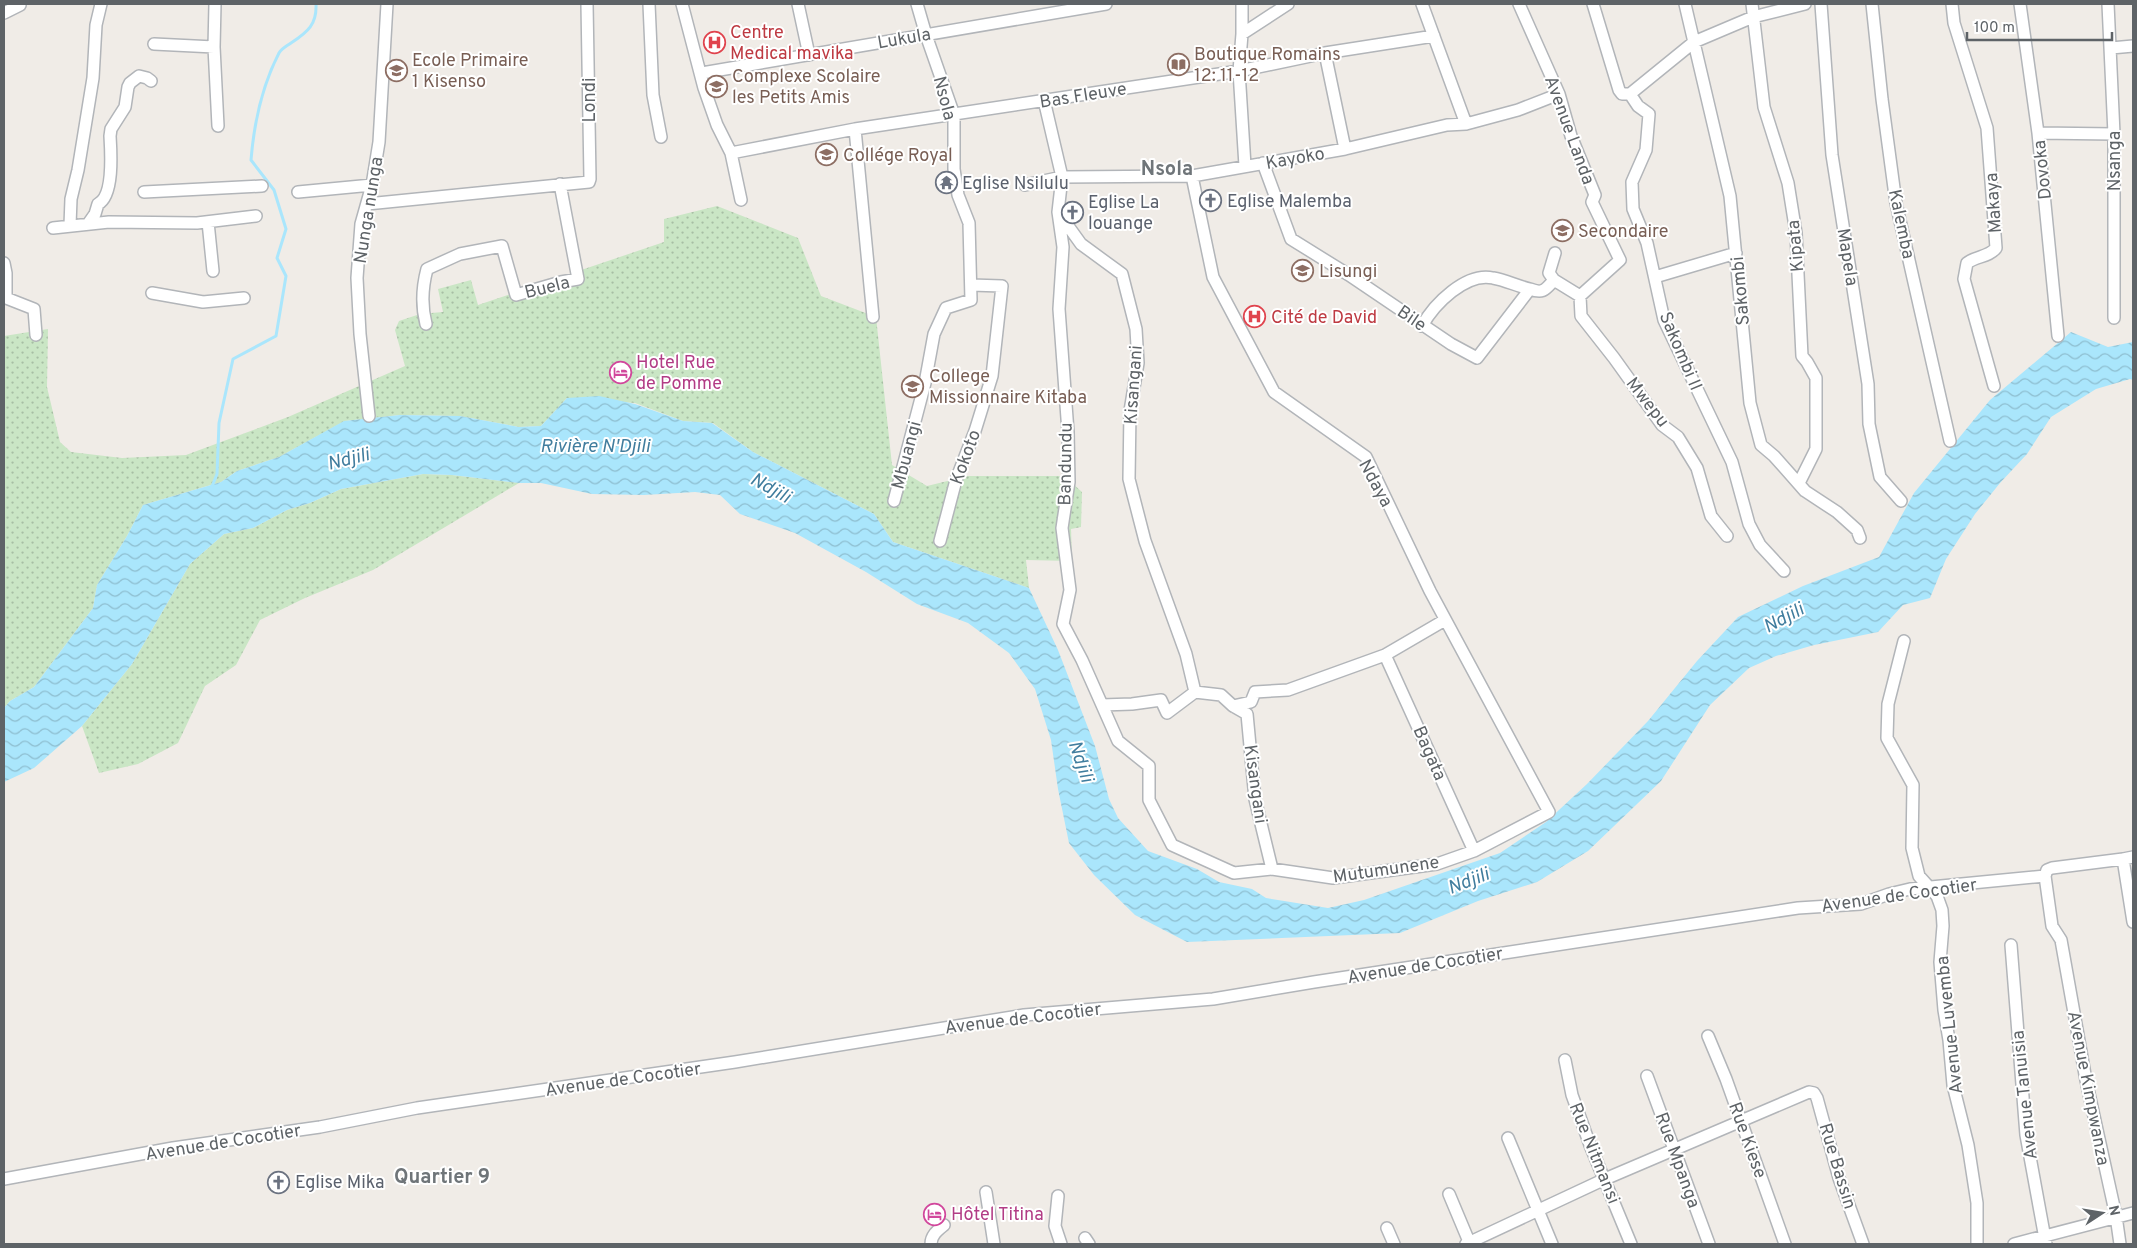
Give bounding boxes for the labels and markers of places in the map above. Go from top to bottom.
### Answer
place label: Centre Medical mavika [730,22,854,66]
hospital icon: Centre Medical mavika [702,30,726,54]
place label: Boutique Romains 12: 11-12 [1194,44,1341,88]
place label: Ecole Primaire 1 Kisenso [412,50,528,94]
library icon: Boutique Romains 12: 11-12 [1166,52,1190,76]
school or university icon: Ecole Primaire 1 Kisenso [384,58,408,82]
place label: Complexe Scolaire les Petits Amis [732,66,881,110]
school or university icon: Complexe Scolaire les Petits Amis [704,74,728,98]
school or university icon: Collége Royal [815,143,839,167]
place label: Collége Royal [843,145,953,168]
temple icon: Eglise Nsilulu [934,171,958,195]
place label: Eglise Nsilulu [962,173,1069,196]
church icon: Eglise Malemba [1199,189,1223,213]
place label: Eglise Malemba [1227,191,1352,214]
place label: Eglise La louange [1088,192,1159,236]
church icon: Eglise La louange [1060,200,1084,224]
school or university icon: Secondaire [1550,219,1574,243]
place label: Secondaire [1578,221,1668,244]
school or university icon: Lisungi [1291,259,1315,283]
place label: Lisungi [1319,261,1377,284]
hospital icon: Cité de David [1243,305,1267,329]
place label: Cité de David [1271,307,1377,330]
place label: Hotel Rue de Pomme [636,352,722,396]
hotel icon: Hotel Rue de Pomme [608,360,632,384]
place label: College Missionnaire Kitaba [929,366,1087,410]
school or university icon: College Missionnaire Kitaba [901,374,925,398]
church icon: Eglise Mika [267,1170,291,1194]
place label: Eglise Mika [295,1172,384,1195]
hotel icon: Hôtel Titina [923,1202,947,1226]
place label: Hôtel Titina [951,1204,1044,1227]

